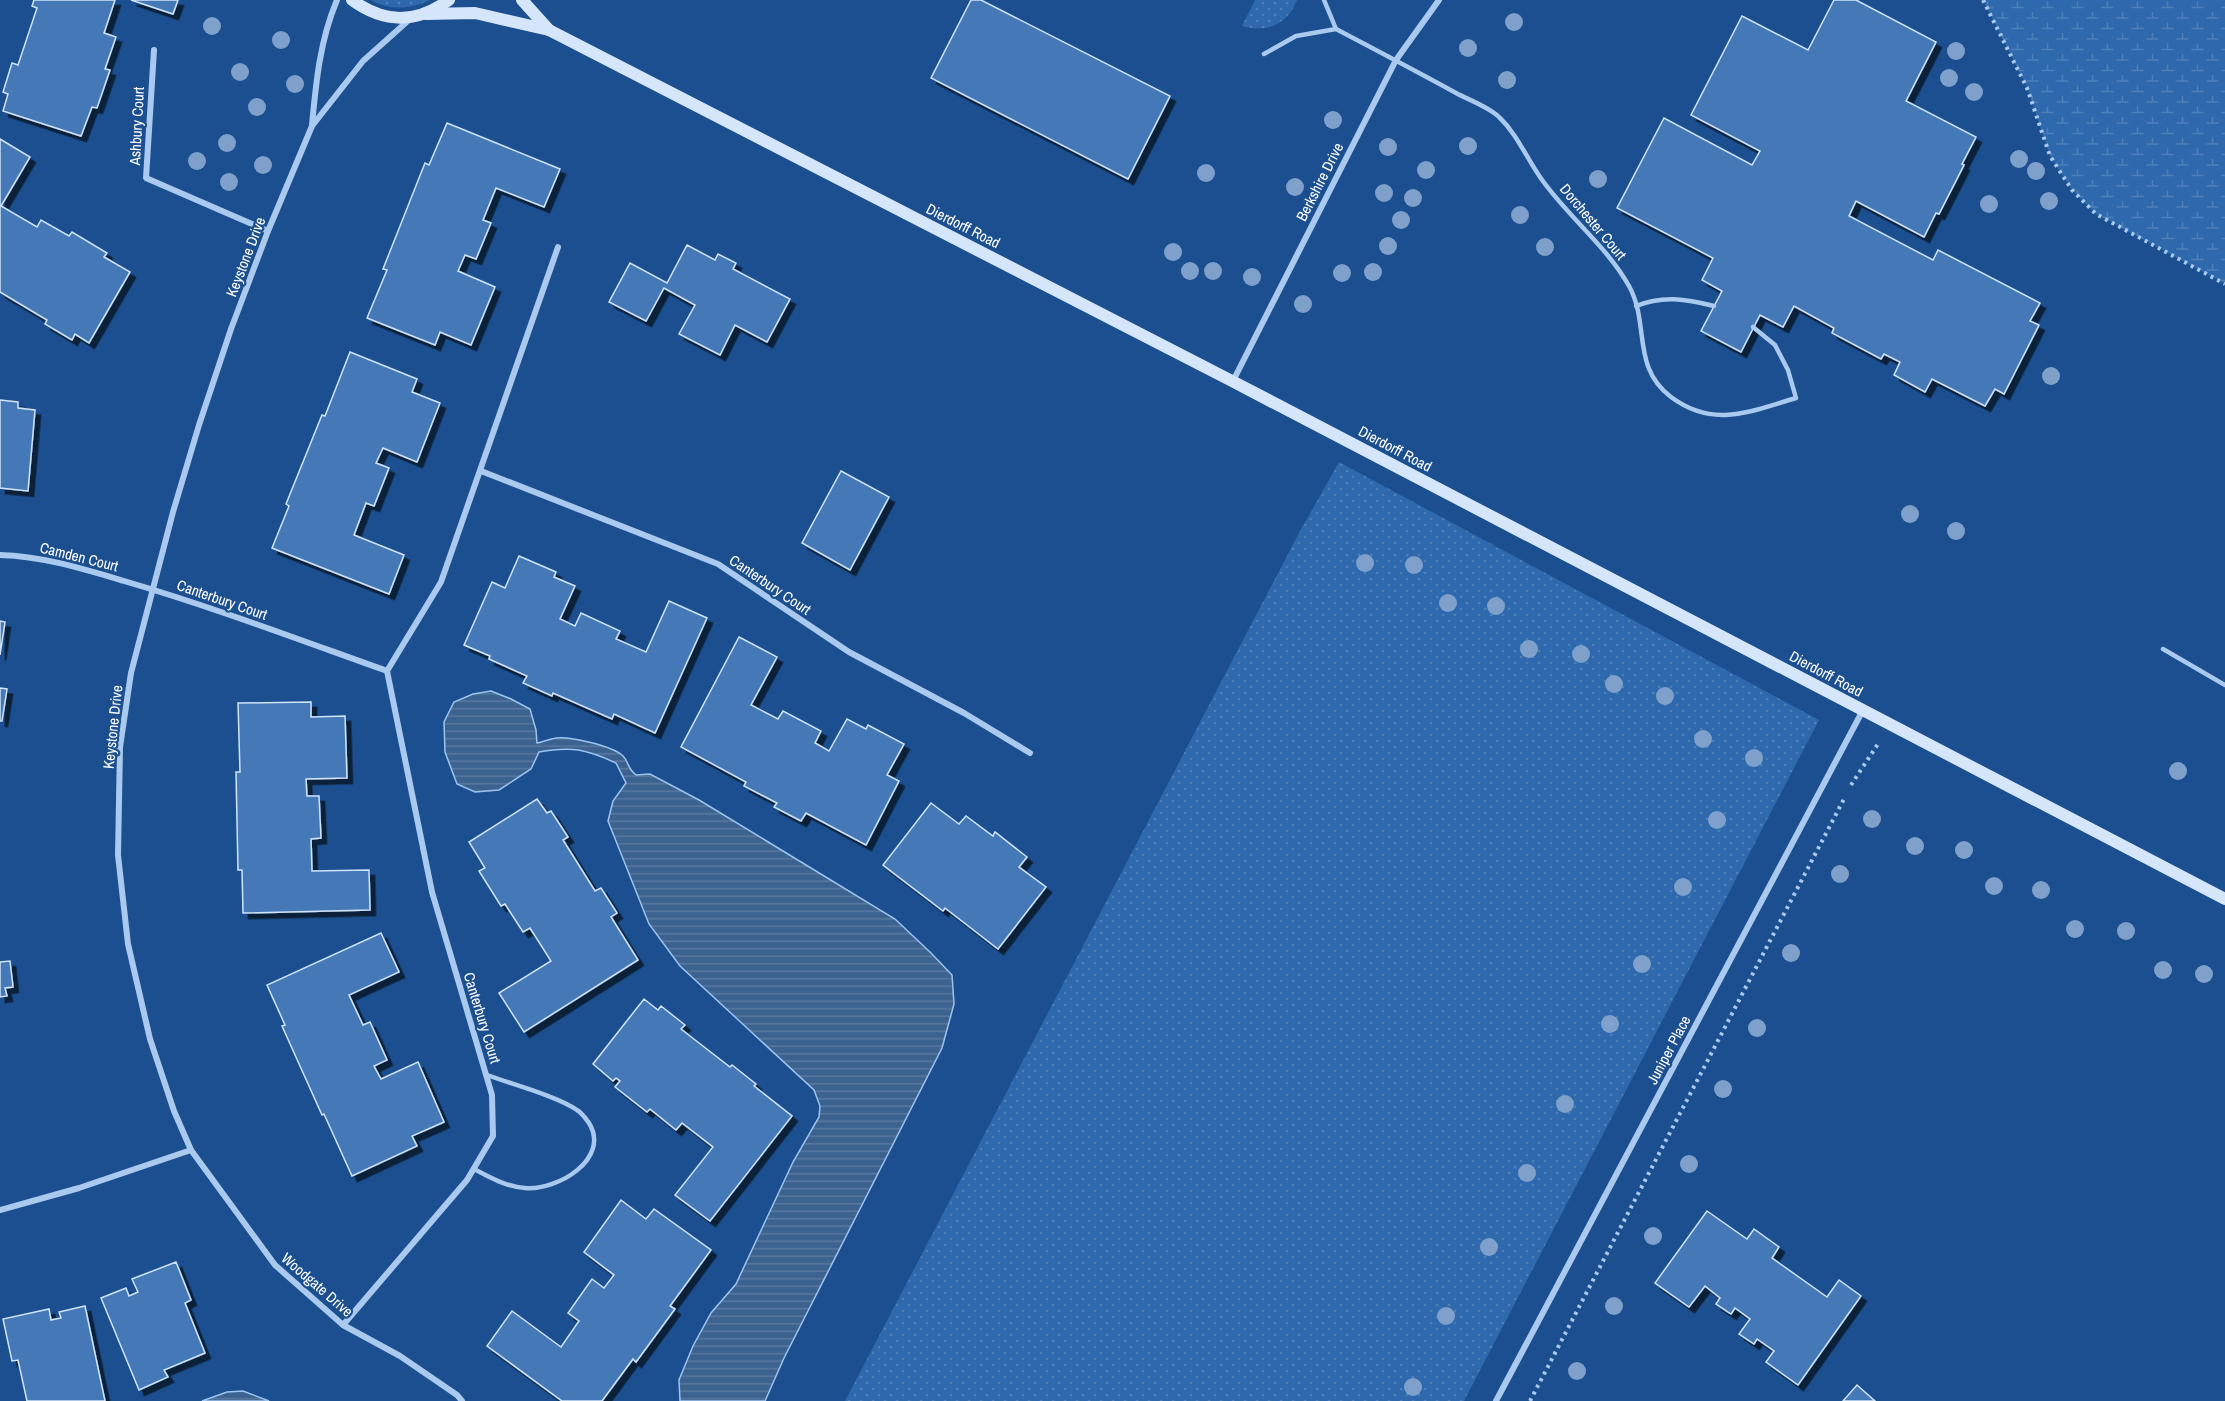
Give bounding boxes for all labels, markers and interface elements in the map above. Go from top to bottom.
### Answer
street label: Ashbury Court [124,86,149,167]
street label: Berkshire Drive [1291,139,1348,225]
street label: Dorchester Court [1555,179,1632,265]
street label: Dierdorff Road [923,198,1004,253]
street label: Keystone Drive [221,214,270,300]
street label: Dierdorff Road [1355,420,1436,477]
street label: Camden Court [38,537,121,577]
street label: Canterbury Court [725,550,816,620]
street label: Canterbury Court [174,574,271,625]
street label: Dierdorff Road [1786,645,1867,702]
street label: Keystone Drive [98,684,127,770]
street label: Canterbury Court [459,970,506,1067]
street label: Juniper Place [1642,1011,1696,1088]
street label: Woodgate Drive [277,1248,358,1322]

